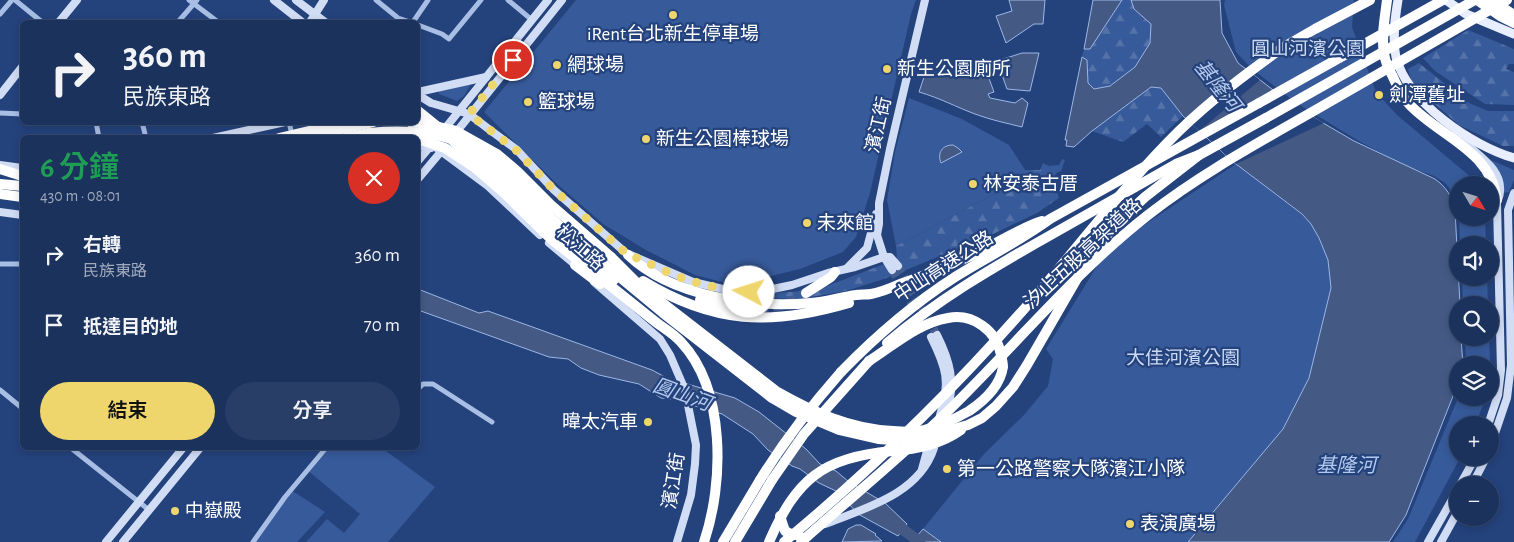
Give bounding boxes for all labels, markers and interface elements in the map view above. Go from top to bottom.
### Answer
marker: iRent台北新生停車場 [667,9,679,21]
place label: iRent台北新生停車場 [587,23,759,44]
text: 360 m [123,39,207,74]
pin [492,39,534,81]
park label: 圓山河濱公園 [1251,39,1365,59]
icon: right [40,40,105,105]
icon: arrive [499,46,527,74]
place label: 網球場 [567,55,624,75]
water label: 基隆河 [1190,56,1247,119]
place label: 新生公園廁所 [897,58,1011,79]
marker: 網球場 [551,59,563,71]
marker: 新生公園廁所 [881,63,893,75]
place label: 劍潭舊址 [1389,84,1465,105]
text: 民族東路 [123,86,211,108]
marker: 劍潭舊址 [1373,89,1385,101]
place label: 籃球場 [538,91,595,112]
street label: 濱江街 [862,95,895,155]
marker: 籃球場 [522,96,534,108]
place label: 新生公園棒球場 [656,128,789,149]
marker: 新生公園棒球場 [640,133,652,145]
button: close [348,152,400,204]
text: 6 分鐘 [40,153,119,183]
place label: 林安泰古厝 [983,173,1078,194]
north arrow [1449,176,1499,226]
map controls [1449,176,1499,526]
marker: 林安泰古厝 [967,178,979,190]
text: 430 m · 08:01 [40,188,121,204]
street label: 汐止五股高架道路 [1020,194,1145,313]
place label: 未來館 [817,212,874,233]
marker: 未來館 [801,217,813,229]
street label: 松江路 [552,221,608,274]
street label: 中山高速公路 [890,226,997,306]
text: 右轉 [83,236,121,255]
button: sound [1449,236,1499,286]
icon: right [40,241,68,269]
text: 360 m [355,246,400,265]
text: 民族東路 [83,263,147,279]
position arrow [722,265,774,317]
button: search [1449,296,1499,346]
icon: arrive [40,311,68,339]
text: 70 m [364,316,400,335]
text: 抵達目的地 [83,318,178,337]
park label: 大佳河濱公園 [1126,348,1240,368]
button: layers [1449,356,1499,406]
water label: 圓山河 [650,374,718,416]
button: 結束 [40,382,215,440]
button: 分享 [225,382,400,440]
place label: 暐太汽車 [562,411,638,432]
marker: 暐太汽車 [642,416,654,428]
button: + [1449,416,1499,466]
street label: 濱江街 [659,451,688,511]
water label: 基隆河 [1316,455,1380,476]
place label: 第一公路警察大隊濱江小隊 [957,458,1185,479]
marker: 第一公路警察大隊濱江小隊 [941,463,953,475]
button: − [1449,476,1499,526]
place label: 中嶽殿 [185,501,242,521]
marker: 中嶽殿 [169,505,181,517]
place label: 表演廣場 [1140,513,1216,534]
marker: 表演廣場 [1124,518,1136,530]

